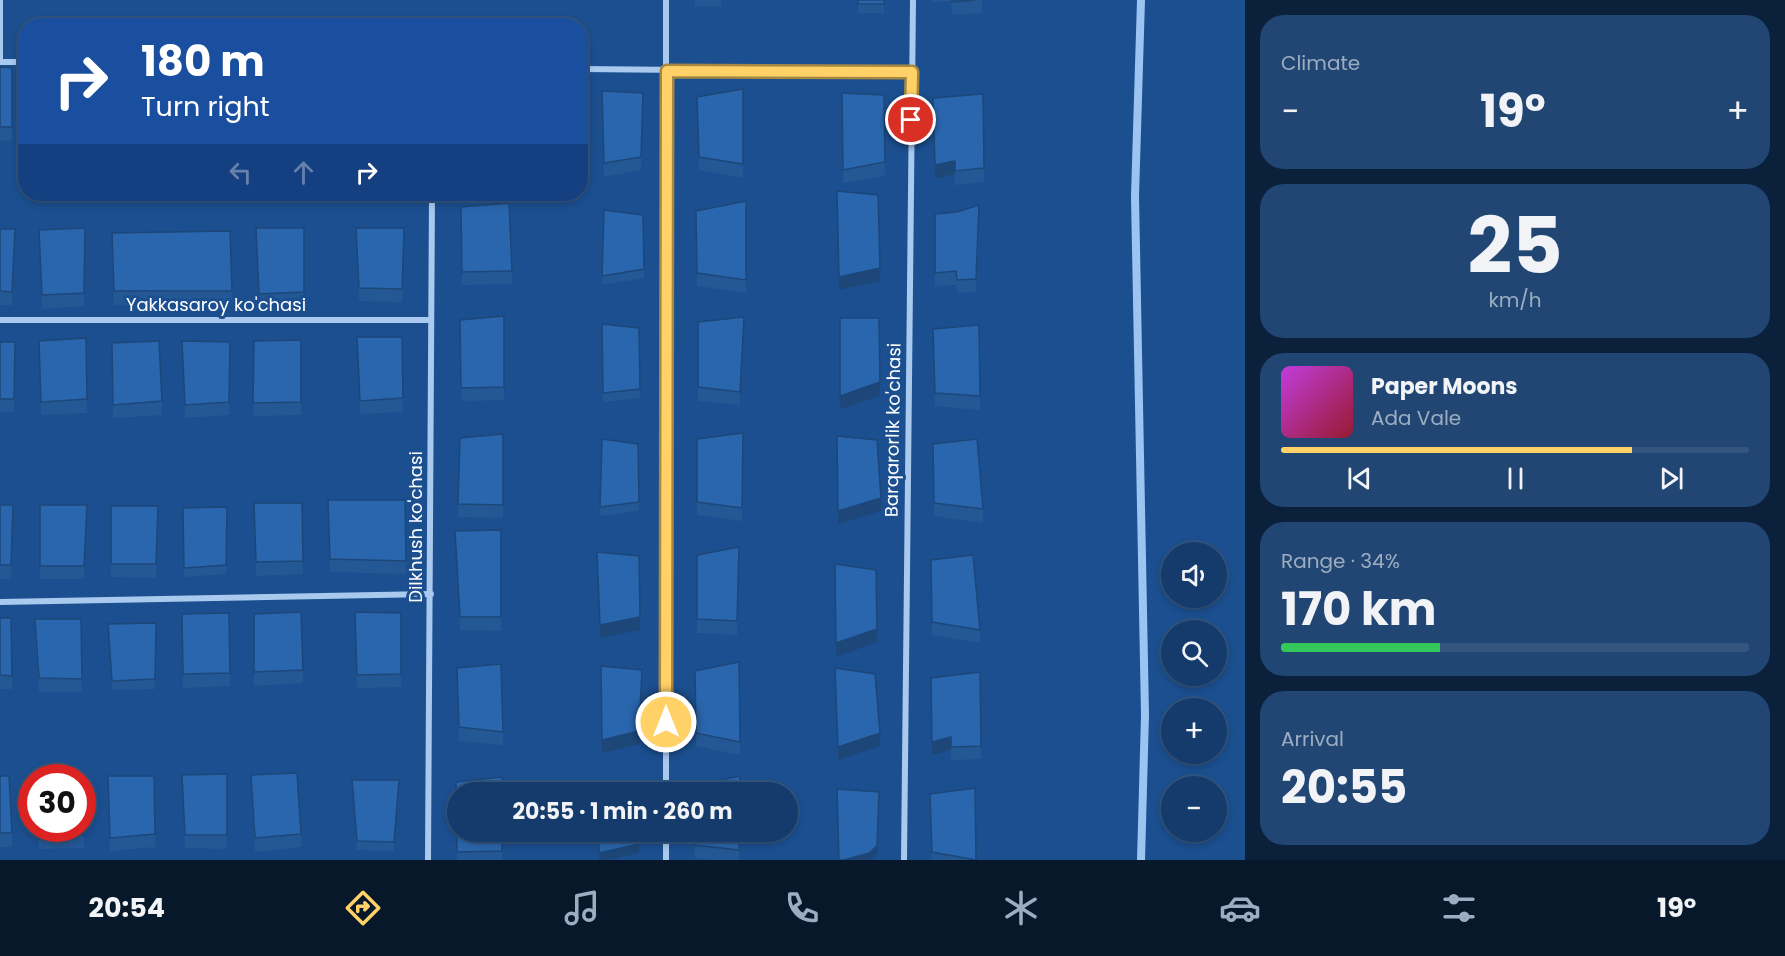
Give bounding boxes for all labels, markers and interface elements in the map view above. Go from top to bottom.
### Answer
text: 180 m [141,32,265,91]
icon: right [42,42,120,120]
text: Climate [1281,49,1360,77]
text: 19° [1480,80,1546,143]
text: Turn right [141,88,270,125]
text: − [1281,88,1299,135]
text: + [1726,88,1749,135]
pin [885,94,936,145]
icon: arrive [894,103,927,136]
icon: left [224,156,257,189]
icon: ahead [287,156,320,189]
icon: right [350,156,383,189]
text: 25 [1467,191,1563,300]
text: km/h [1488,286,1542,314]
street label: Yakkasaroy ko'chasi [126,292,306,317]
street label: Barqarorlik ko'chasi [878,343,907,517]
text: Paper Moons [1371,371,1518,402]
text: Ada Vale [1371,404,1461,432]
street label: Dilkhush ko'chasi [403,451,428,603]
icon: previous [1343,462,1376,495]
icon: pause [1499,462,1532,495]
icon: next [1655,462,1688,495]
map controls [1161,542,1227,842]
button: sound [1161,542,1227,608]
text: Range · 34% [1281,547,1400,575]
text: 170 km [1281,578,1436,641]
button: search [1161,620,1227,686]
position arrow [634,690,698,754]
button: + [1161,698,1227,764]
text: Arrival [1281,725,1344,753]
text: 20:55 [1281,756,1407,819]
speed limit sign: 30 [18,764,96,842]
button: − [1161,776,1227,842]
text: 20:55 · 1 min · 260 m [512,796,733,827]
icon: directions [342,887,384,929]
icon: music [561,887,603,929]
icon: phone [781,887,823,929]
icon: climate [1000,887,1042,929]
icon: car [1219,887,1261,929]
icon: filters [1438,887,1480,929]
text: 20:54 [89,889,165,926]
text: 19° [1657,889,1696,926]

